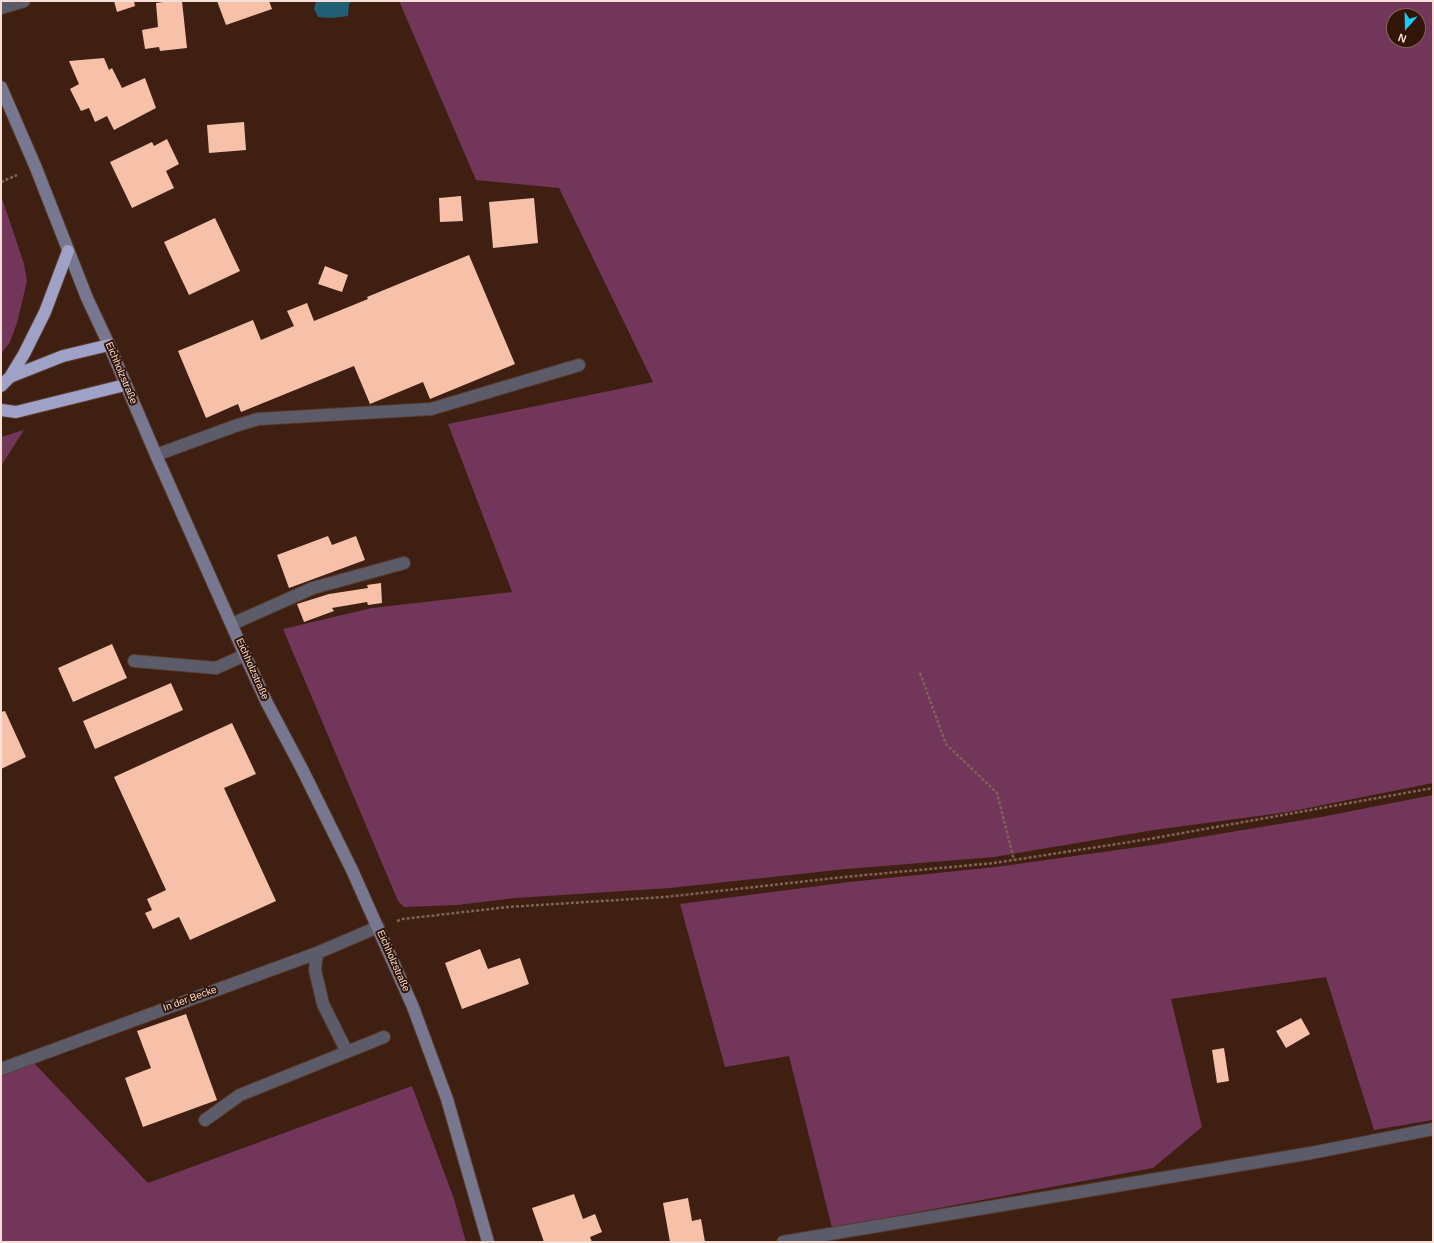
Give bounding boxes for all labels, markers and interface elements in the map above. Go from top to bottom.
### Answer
north arrow [1386,8,1426,48]
text: N [1396,31,1408,45]
street label: Eichholzstraße [103,340,139,406]
street label: Eichholzstraße [233,636,271,702]
street label: Eichholzstraße [374,928,412,994]
street label: In der Becke [162,984,218,1014]

